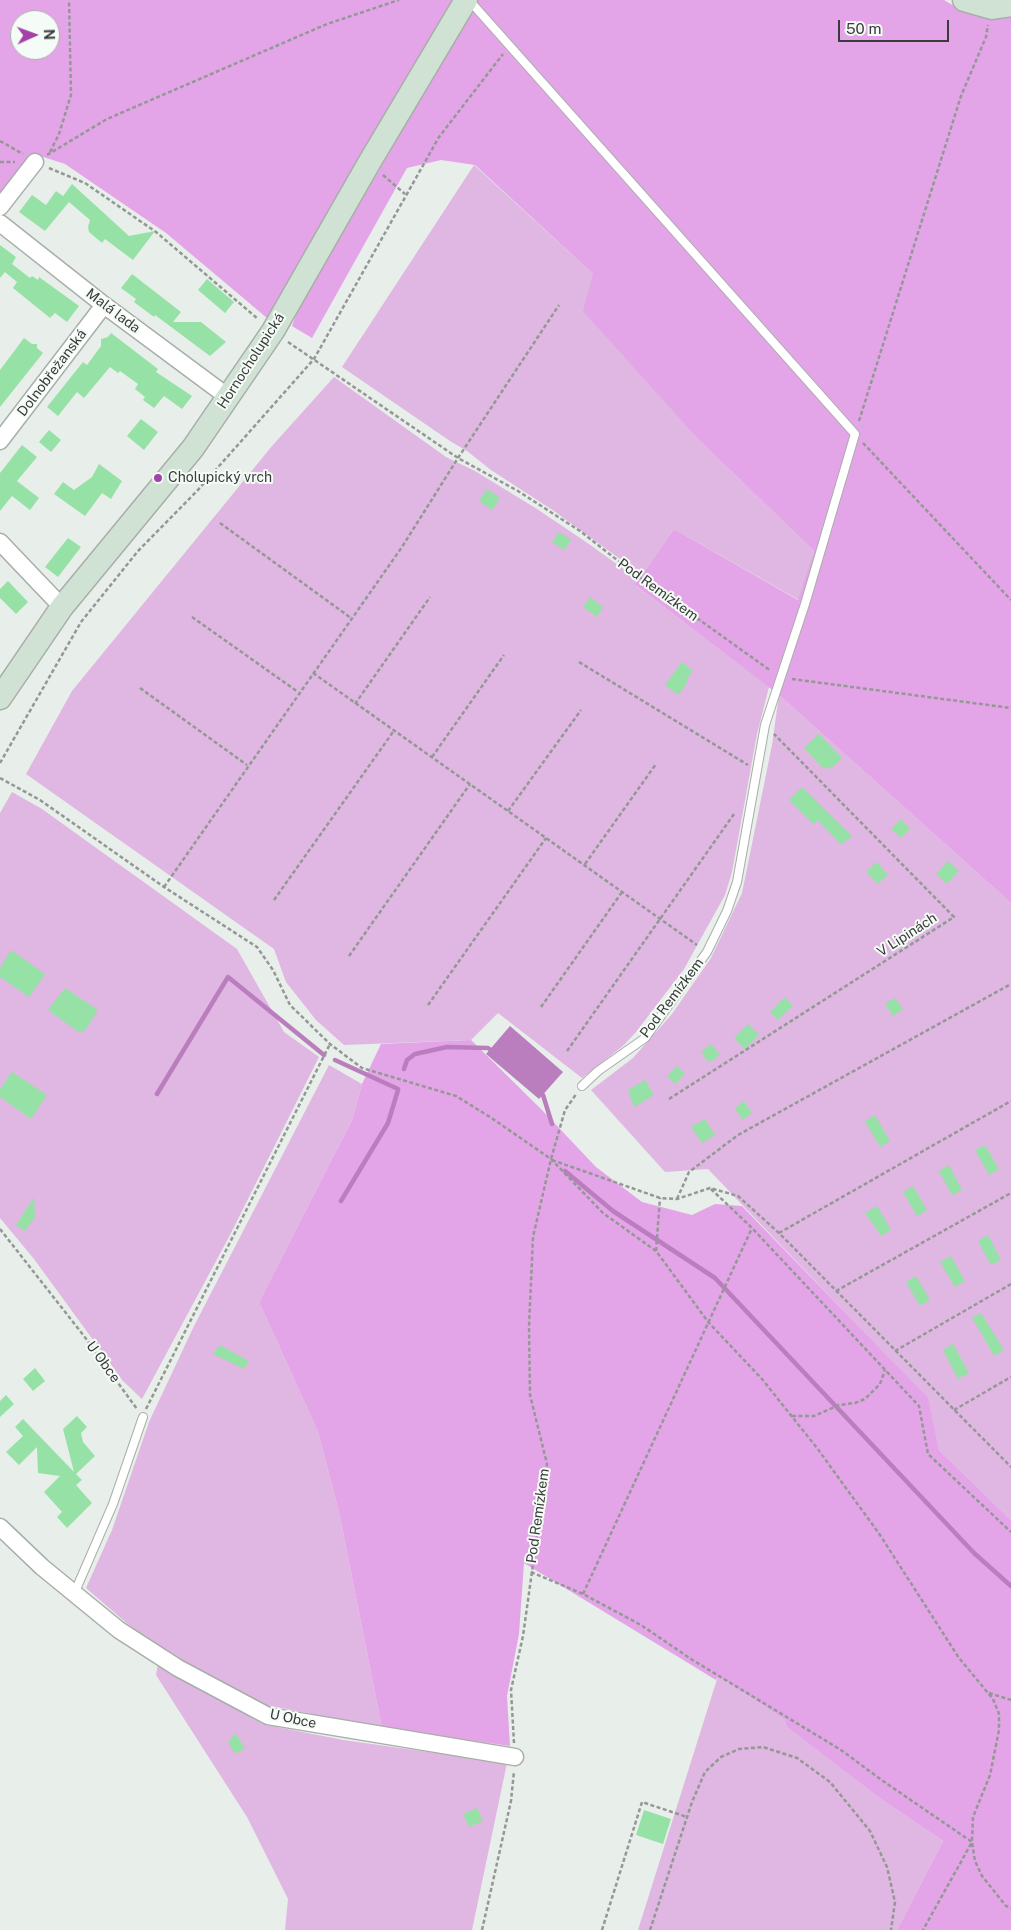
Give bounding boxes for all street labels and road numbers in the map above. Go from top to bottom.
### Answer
street label: Malá lada [83,285,143,337]
street label: Hornocholupická [214,310,288,412]
street label: Dolnobřežanská [14,326,90,420]
street label: Pod Remízkem [614,555,702,625]
street label: V Lipinách [874,910,940,960]
street label: Pod Remízkem [637,955,707,1041]
street label: U Obce [82,1338,124,1386]
street label: Pod Remízkem [523,1468,553,1564]
street label: U Obce [268,1706,318,1732]

